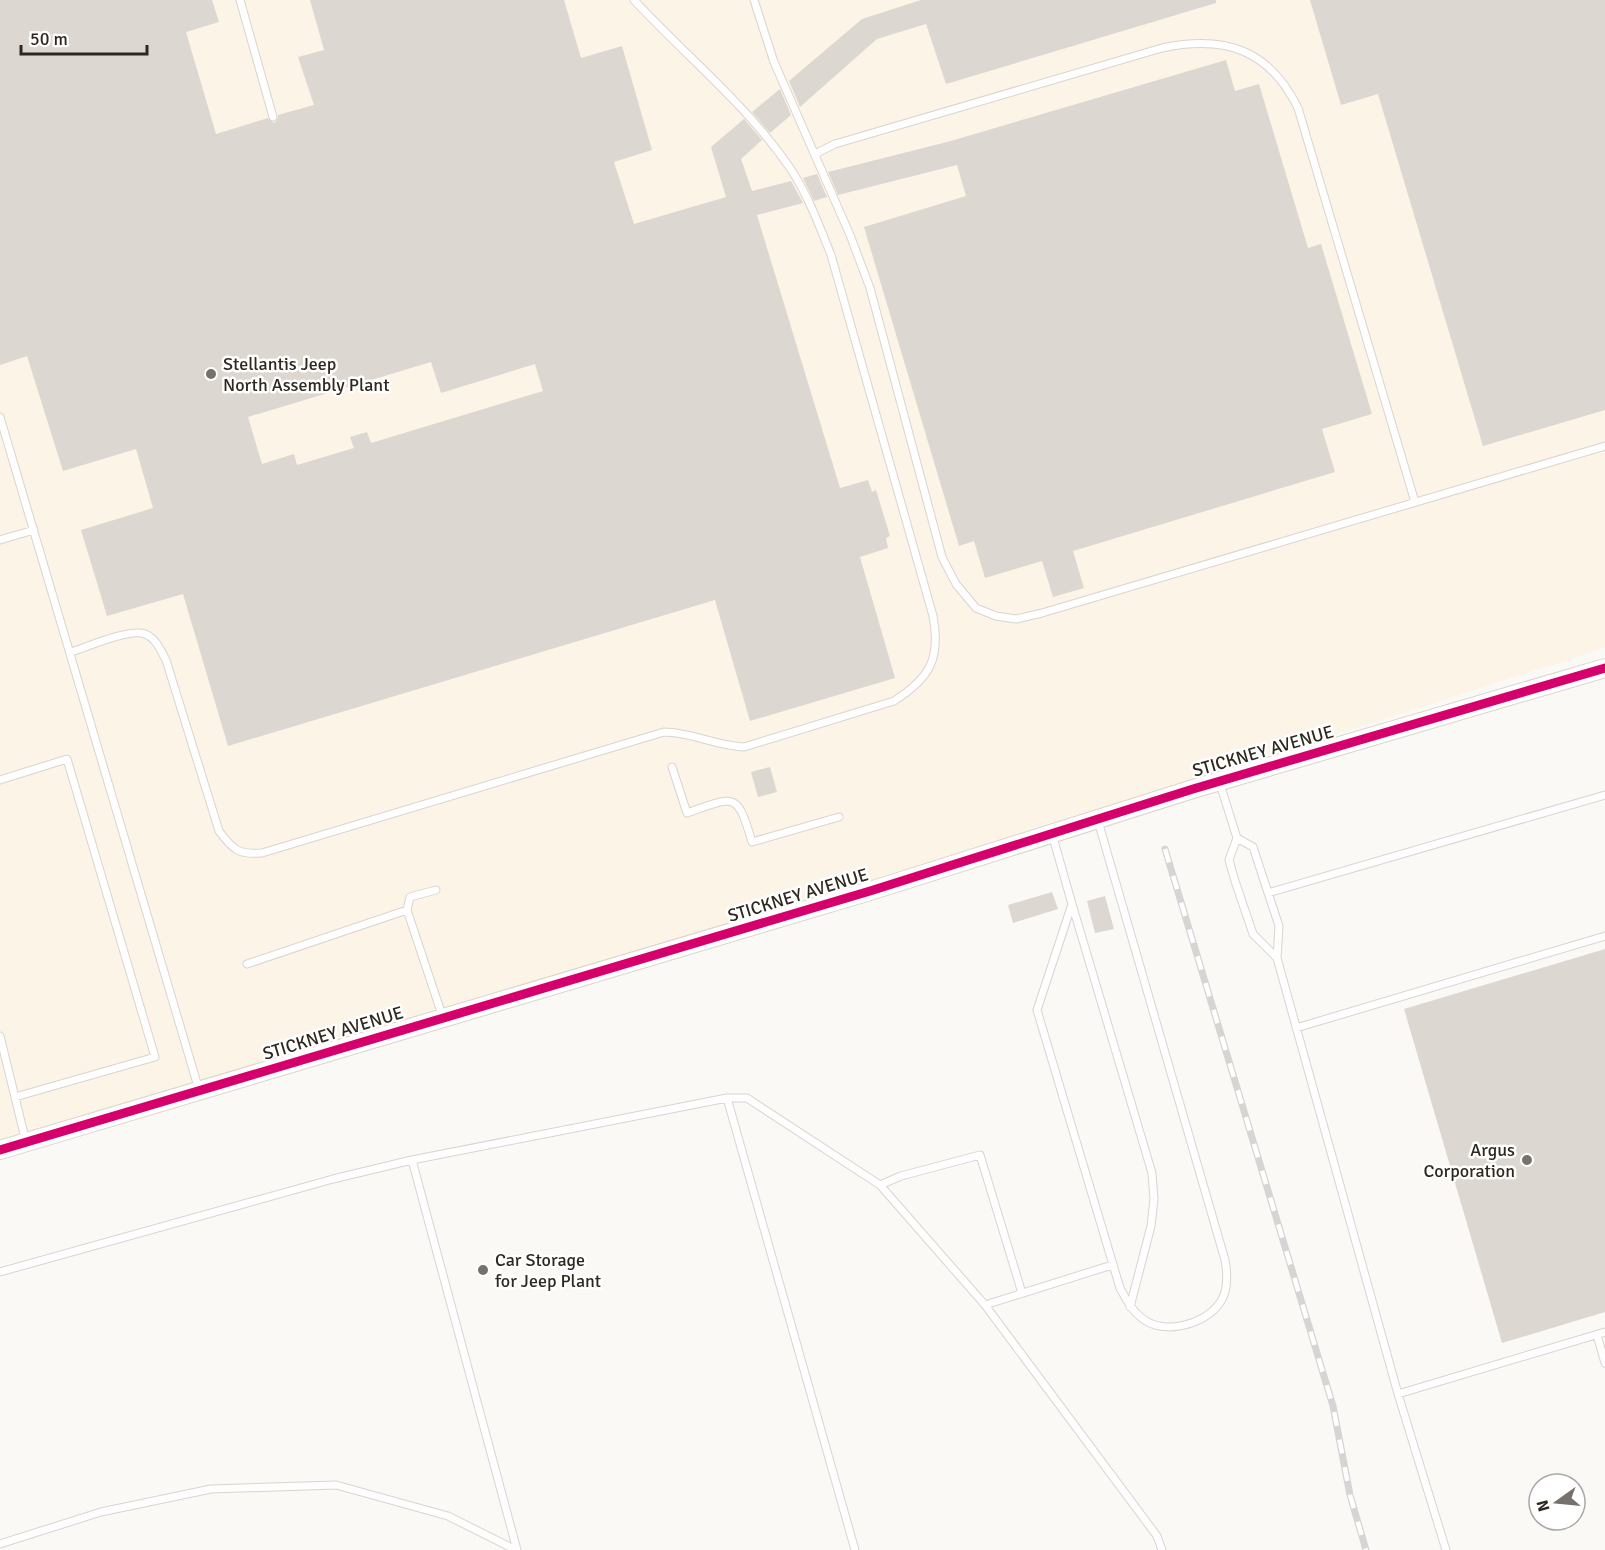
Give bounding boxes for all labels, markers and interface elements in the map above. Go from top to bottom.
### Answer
scale bar [21,18,147,56]
text: 50 m [30,28,68,50]
place label: Stellantis Jeep North Assembly Plant [223,353,389,396]
marker: Stellantis Jeep North Assembly Plant [204,367,218,381]
street label: STICKNEY AVENUE [1190,720,1336,782]
street label: STICKNEY AVENUE [725,863,871,927]
street label: STICKNEY AVENUE [260,1001,406,1065]
place label: Argus Corporation [1423,1139,1515,1182]
marker: Argus Corporation [1520,1153,1534,1167]
place label: Car Storage for Jeep Plant [495,1249,601,1292]
marker: Car Storage for Jeep Plant [476,1263,490,1277]
north arrow [1527,1472,1587,1532]
text: N [1532,1498,1555,1514]

